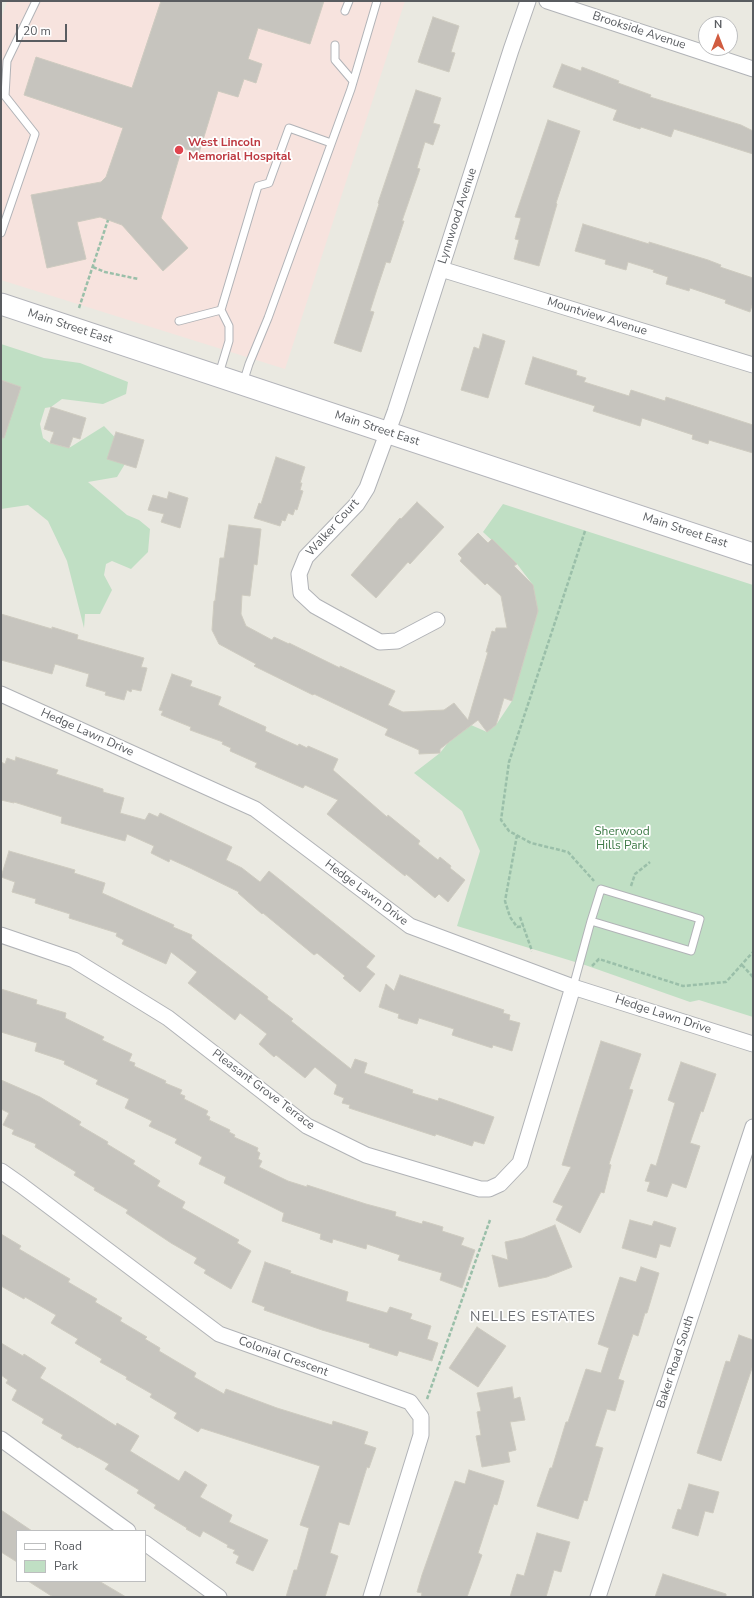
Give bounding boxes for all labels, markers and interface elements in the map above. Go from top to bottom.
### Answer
street label: Brookside Avenue [590,9,688,53]
scale bar [18,16,69,42]
north arrow [698,16,738,56]
text: N [714,17,722,32]
text: 20 m [23,23,51,39]
place label: West Lincoln Memorial Hospital [188,136,291,164]
marker: West Lincoln Memorial Hospital [173,144,185,156]
street label: Lynnwood Avenue [436,166,480,266]
street label: Mountview Avenue [545,295,649,339]
street label: Main Street East [26,307,114,347]
street label: Main Street East [333,409,421,449]
street label: Walker Court [304,496,362,560]
street label: Main Street East [641,511,729,551]
street label: Hedge Lawn Drive [38,706,136,760]
park label: Sherwood Hills Park [594,825,650,853]
street label: Hedge Lawn Drive [322,857,410,929]
street label: Hedge Lawn Drive [613,993,713,1037]
street label: Pleasant Grove Terrace [209,1047,317,1133]
district label: NELLES ESTATES [470,1310,596,1326]
street label: Baker Road South [654,1314,698,1410]
street label: Colonial Crescent [236,1334,330,1380]
legend [16,1530,146,1582]
text: Road [54,1538,82,1554]
text: Park [54,1558,78,1574]

